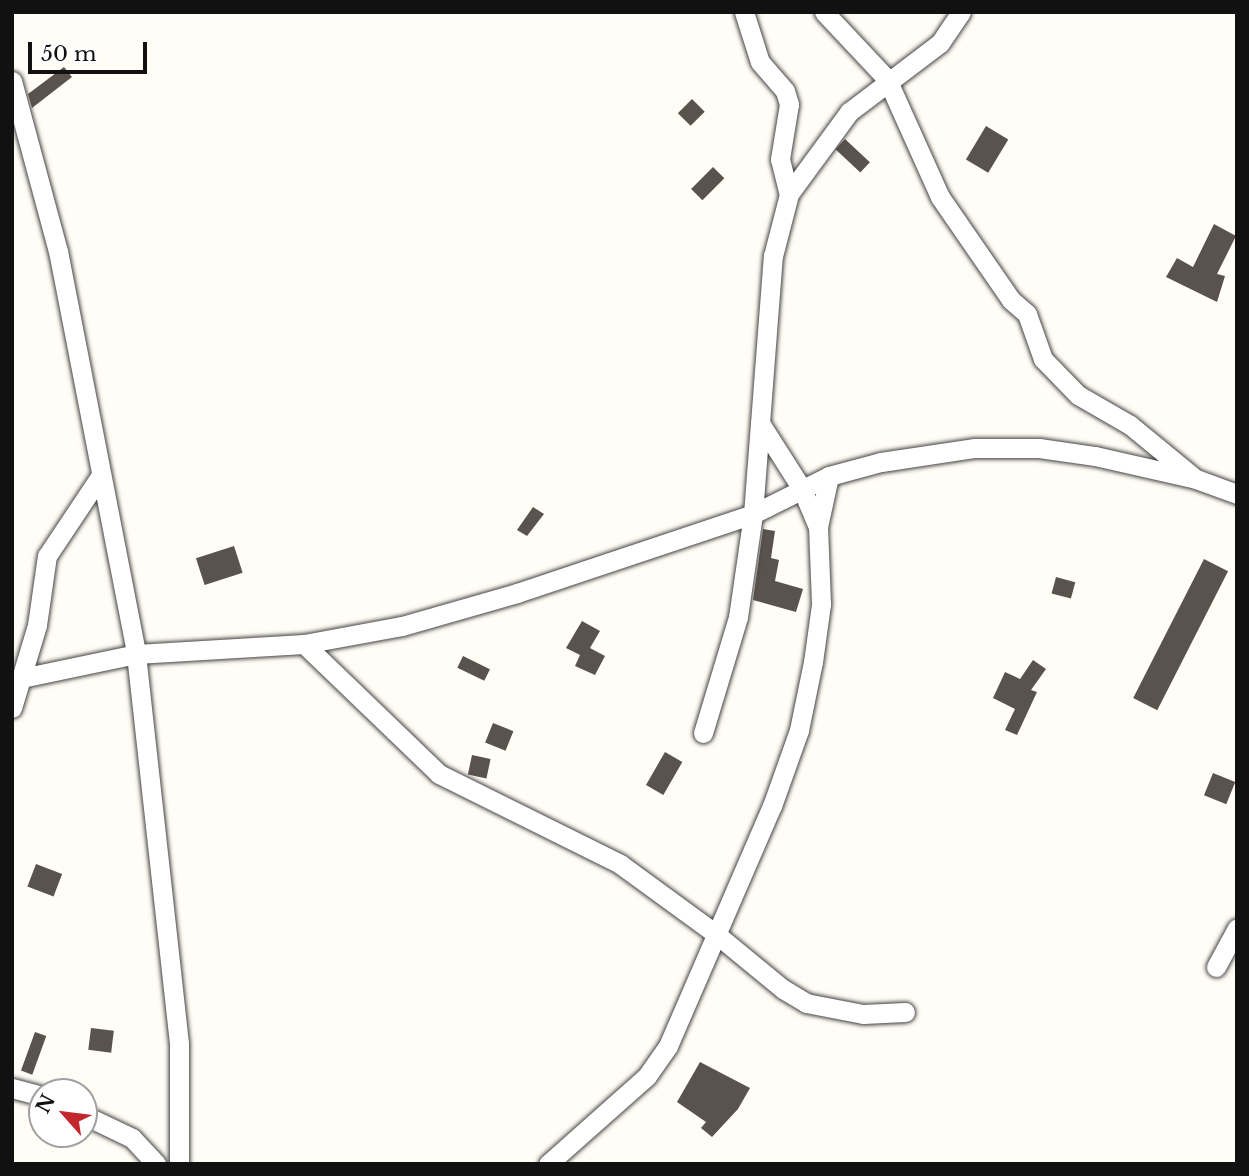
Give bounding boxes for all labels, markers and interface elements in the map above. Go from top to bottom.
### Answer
scale bar [32,28,150,72]
text: 50 m [41,41,96,67]
north arrow [28,1078,98,1148]
text: N [31,1091,60,1117]

